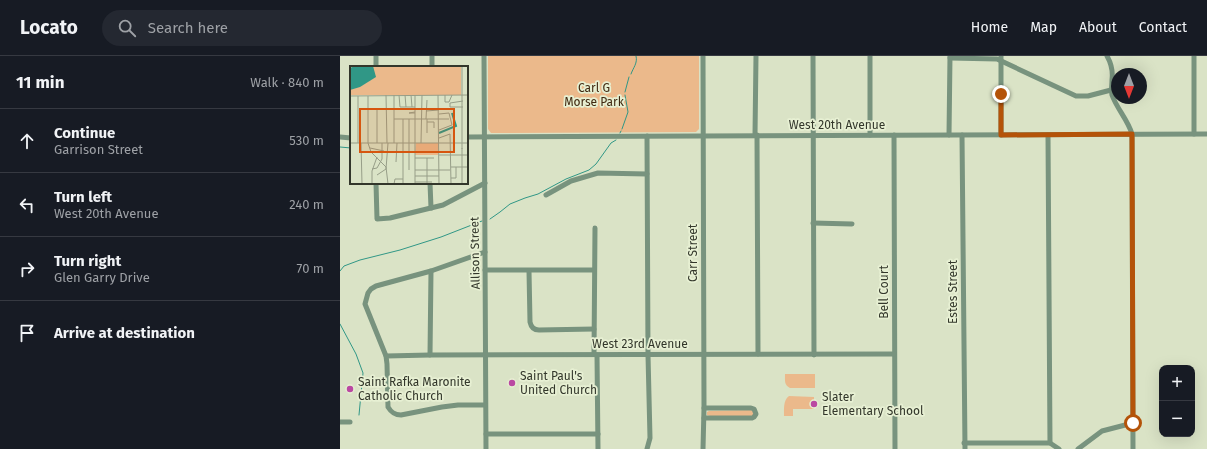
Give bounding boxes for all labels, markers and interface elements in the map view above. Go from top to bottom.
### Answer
search box [102,10,382,46]
text: Locato [20,16,78,39]
icon: search [116,17,138,39]
text: Search here [148,19,228,37]
text: Home [971,19,1008,36]
text: Map [1030,19,1057,36]
text: About [1079,19,1117,36]
text: Contact [1139,19,1187,36]
inset map [350,66,468,184]
north arrow [1111,68,1147,104]
text: 11 min [16,72,64,93]
text: Walk · 840 m [250,75,324,90]
park label: Carl G Morse Park [564,81,625,109]
route end [992,85,1010,103]
street label: West 20th Avenue [789,118,885,132]
text: Continue [54,124,115,142]
icon: ahead [16,130,38,152]
text: 530 m [289,133,324,148]
text: Garrison Street [54,142,143,157]
text: Turn left [54,188,112,206]
icon: left [16,194,38,216]
text: 240 m [289,197,324,212]
text: West 20th Avenue [54,206,159,221]
street label: Allison Street [467,216,483,289]
street label: Carr Street [686,223,700,282]
text: Turn right [54,252,121,270]
icon: right [16,258,38,280]
street label: Estes Street [946,259,960,324]
text: 70 m [297,261,324,276]
street label: Bell Court [877,265,891,319]
text: Glen Garry Drive [54,270,150,285]
icon: arrive [16,322,38,344]
text: Arrive at destination [54,324,195,342]
street label: West 23rd Avenue [592,337,688,351]
map controls [1159,365,1195,437]
button: + [1159,365,1195,401]
place label: Saint Paul's United Church [520,369,597,397]
place label: Saint Rafka Maronite Catholic Church [358,375,471,403]
marker: Saint Paul's United Church [507,378,517,388]
marker: Saint Rafka Maronite Catholic Church [345,384,355,394]
place label: Slater Elementary School [822,390,924,418]
marker: Slater Elementary School [809,399,819,409]
button: − [1159,401,1195,437]
route start [1124,414,1142,432]

